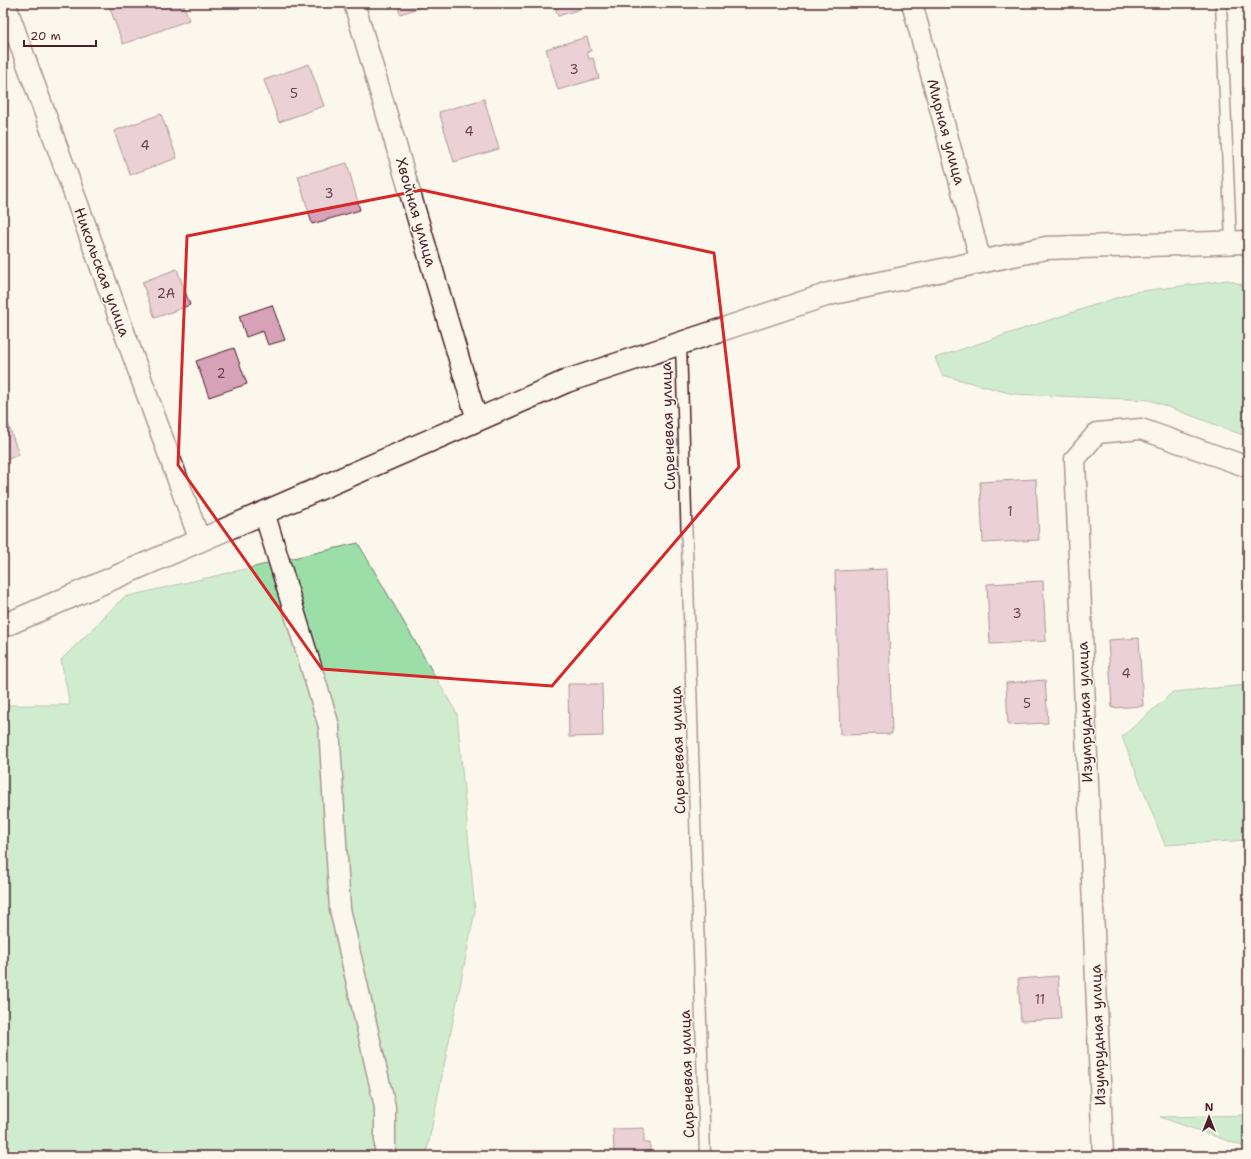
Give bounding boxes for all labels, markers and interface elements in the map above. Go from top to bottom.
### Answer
scale bar [24,22,96,48]
text: 20 m [30,28,61,44]
house number: 3 [569,61,579,78]
street label: Мирная улица [922,77,970,188]
house number: 5 [290,85,298,102]
house number: 4 [464,123,474,140]
house number: 4 [140,137,150,154]
street label: Хвойная улица [391,155,441,270]
house number: 3 [324,185,334,202]
street label: Никольская улица [69,205,135,340]
house number: 2А [157,285,175,302]
street label: Сиреневая улица [656,361,680,491]
house number: 2 [216,365,226,382]
house number: 1 [1007,503,1013,520]
house number: 3 [1012,605,1022,622]
street label: Изумрудная улица [1073,640,1097,783]
house number: 4 [1121,665,1131,682]
street label: Сиреневая улица [666,685,690,815]
house number: 5 [1023,695,1031,712]
street label: Изумрудная улица [1086,963,1110,1106]
house number: 11 [1035,991,1045,1008]
street label: Сиреневая улица [675,1009,699,1139]
north arrow [1189,1097,1229,1137]
text: N [1205,1100,1214,1115]

